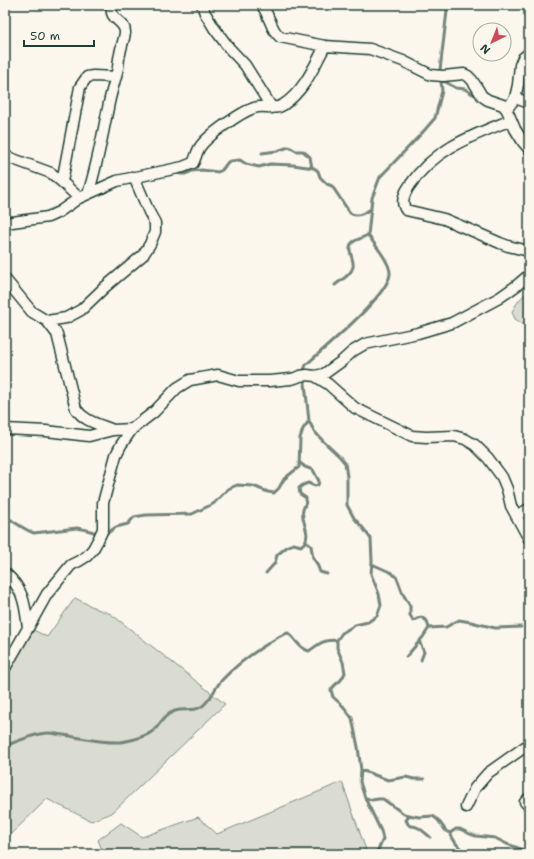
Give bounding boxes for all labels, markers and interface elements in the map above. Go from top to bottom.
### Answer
scale bar [24,22,94,48]
north arrow [472,22,512,62]
text: 50 m [30,28,60,44]
text: N [477,40,494,57]

